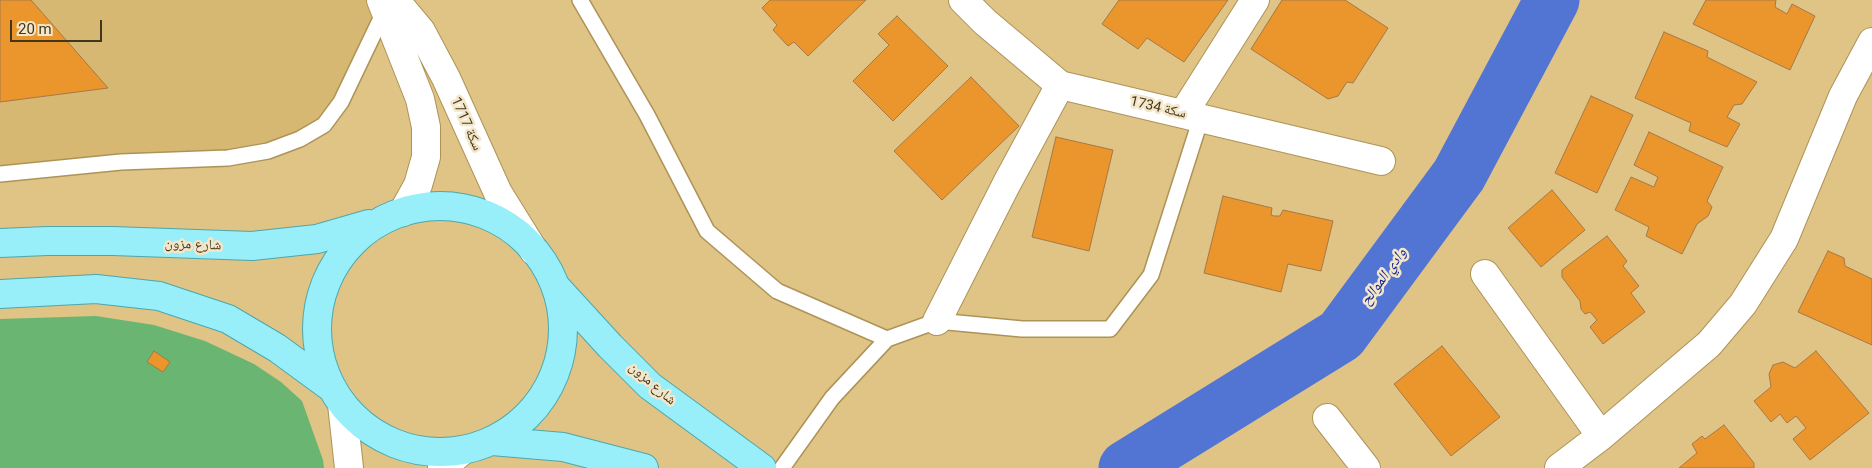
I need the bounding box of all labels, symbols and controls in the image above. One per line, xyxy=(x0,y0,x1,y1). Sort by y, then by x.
scale bar xyxy=(12,10,105,42)
text: 20 m xyxy=(18,20,52,38)
street label: سكة 1734 xyxy=(1128,93,1188,123)
street label: سكة 1717 xyxy=(447,95,485,153)
street label: شارع مزون xyxy=(164,236,222,254)
water label: وادي الموالح xyxy=(1357,245,1411,309)
street label: شارع مزون xyxy=(625,359,679,409)

